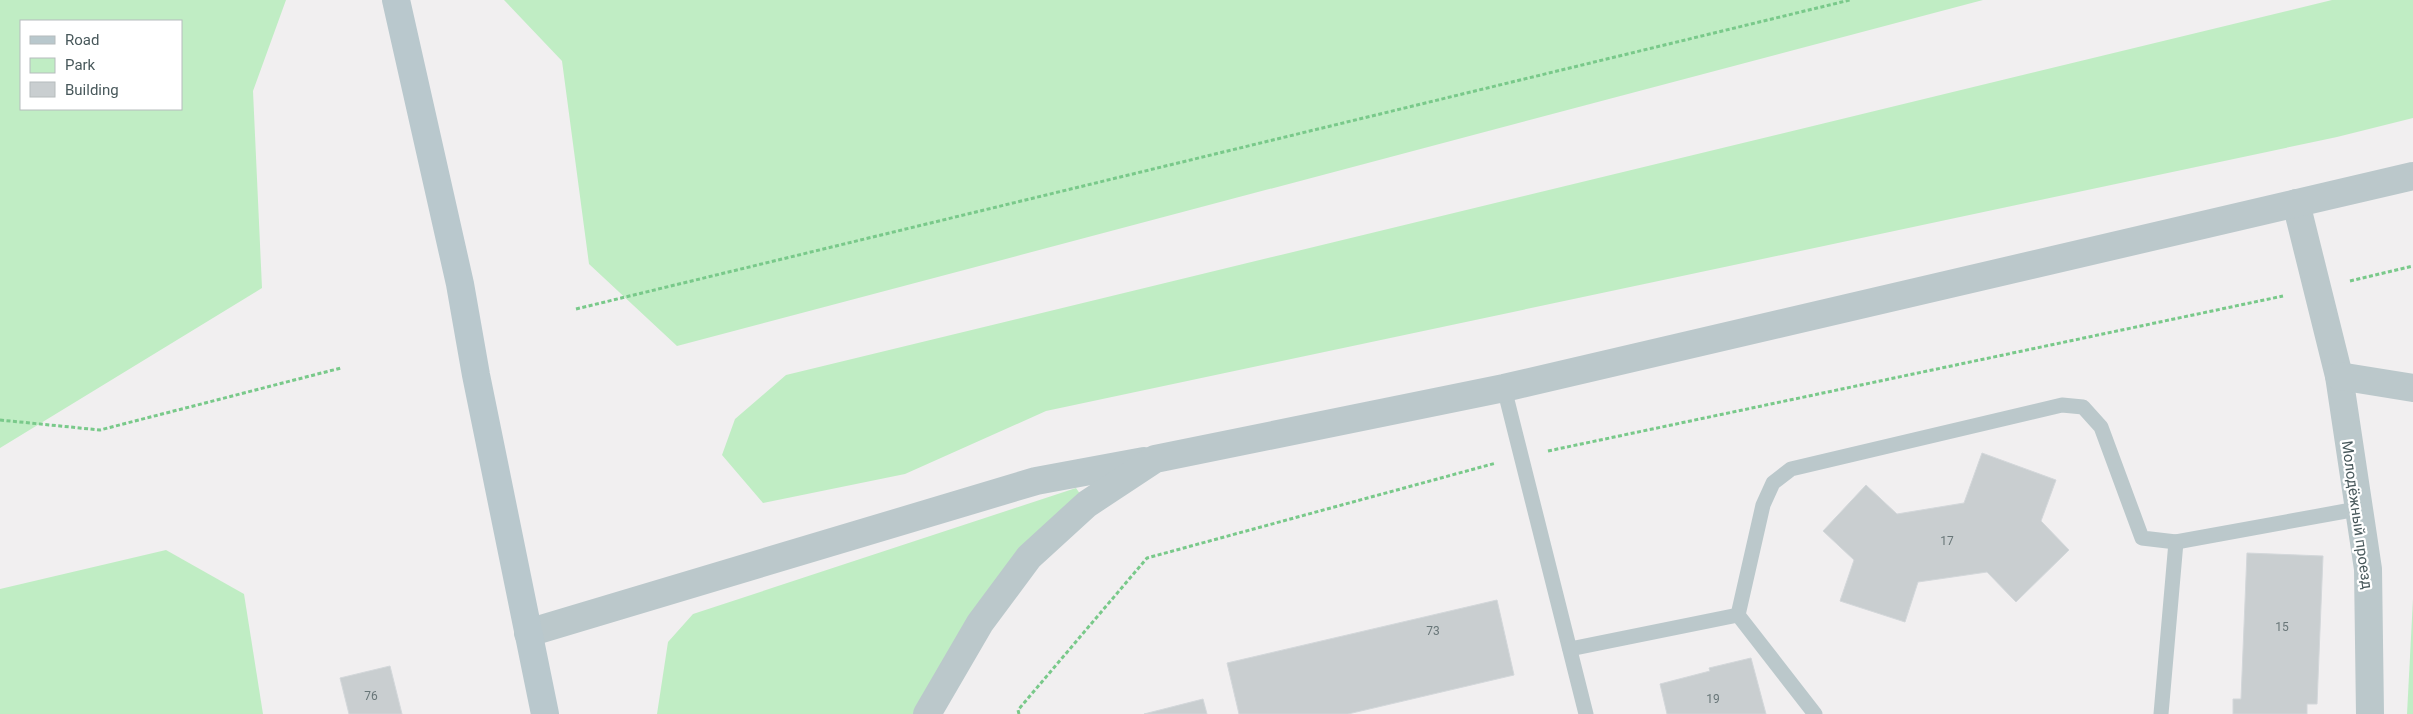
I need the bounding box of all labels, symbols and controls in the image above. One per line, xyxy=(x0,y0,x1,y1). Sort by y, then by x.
legend xyxy=(20,20,182,110)
text: Road xyxy=(65,31,99,49)
text: Park xyxy=(65,56,96,74)
text: Building xyxy=(65,81,119,99)
street label: Молодёжный проезд xyxy=(2338,440,2376,590)
house number: 17 xyxy=(1940,534,1954,548)
house number: 15 xyxy=(2275,620,2289,634)
house number: 73 xyxy=(1426,624,1440,638)
house number: 76 xyxy=(364,689,378,703)
house number: 19 xyxy=(1706,692,1720,706)

